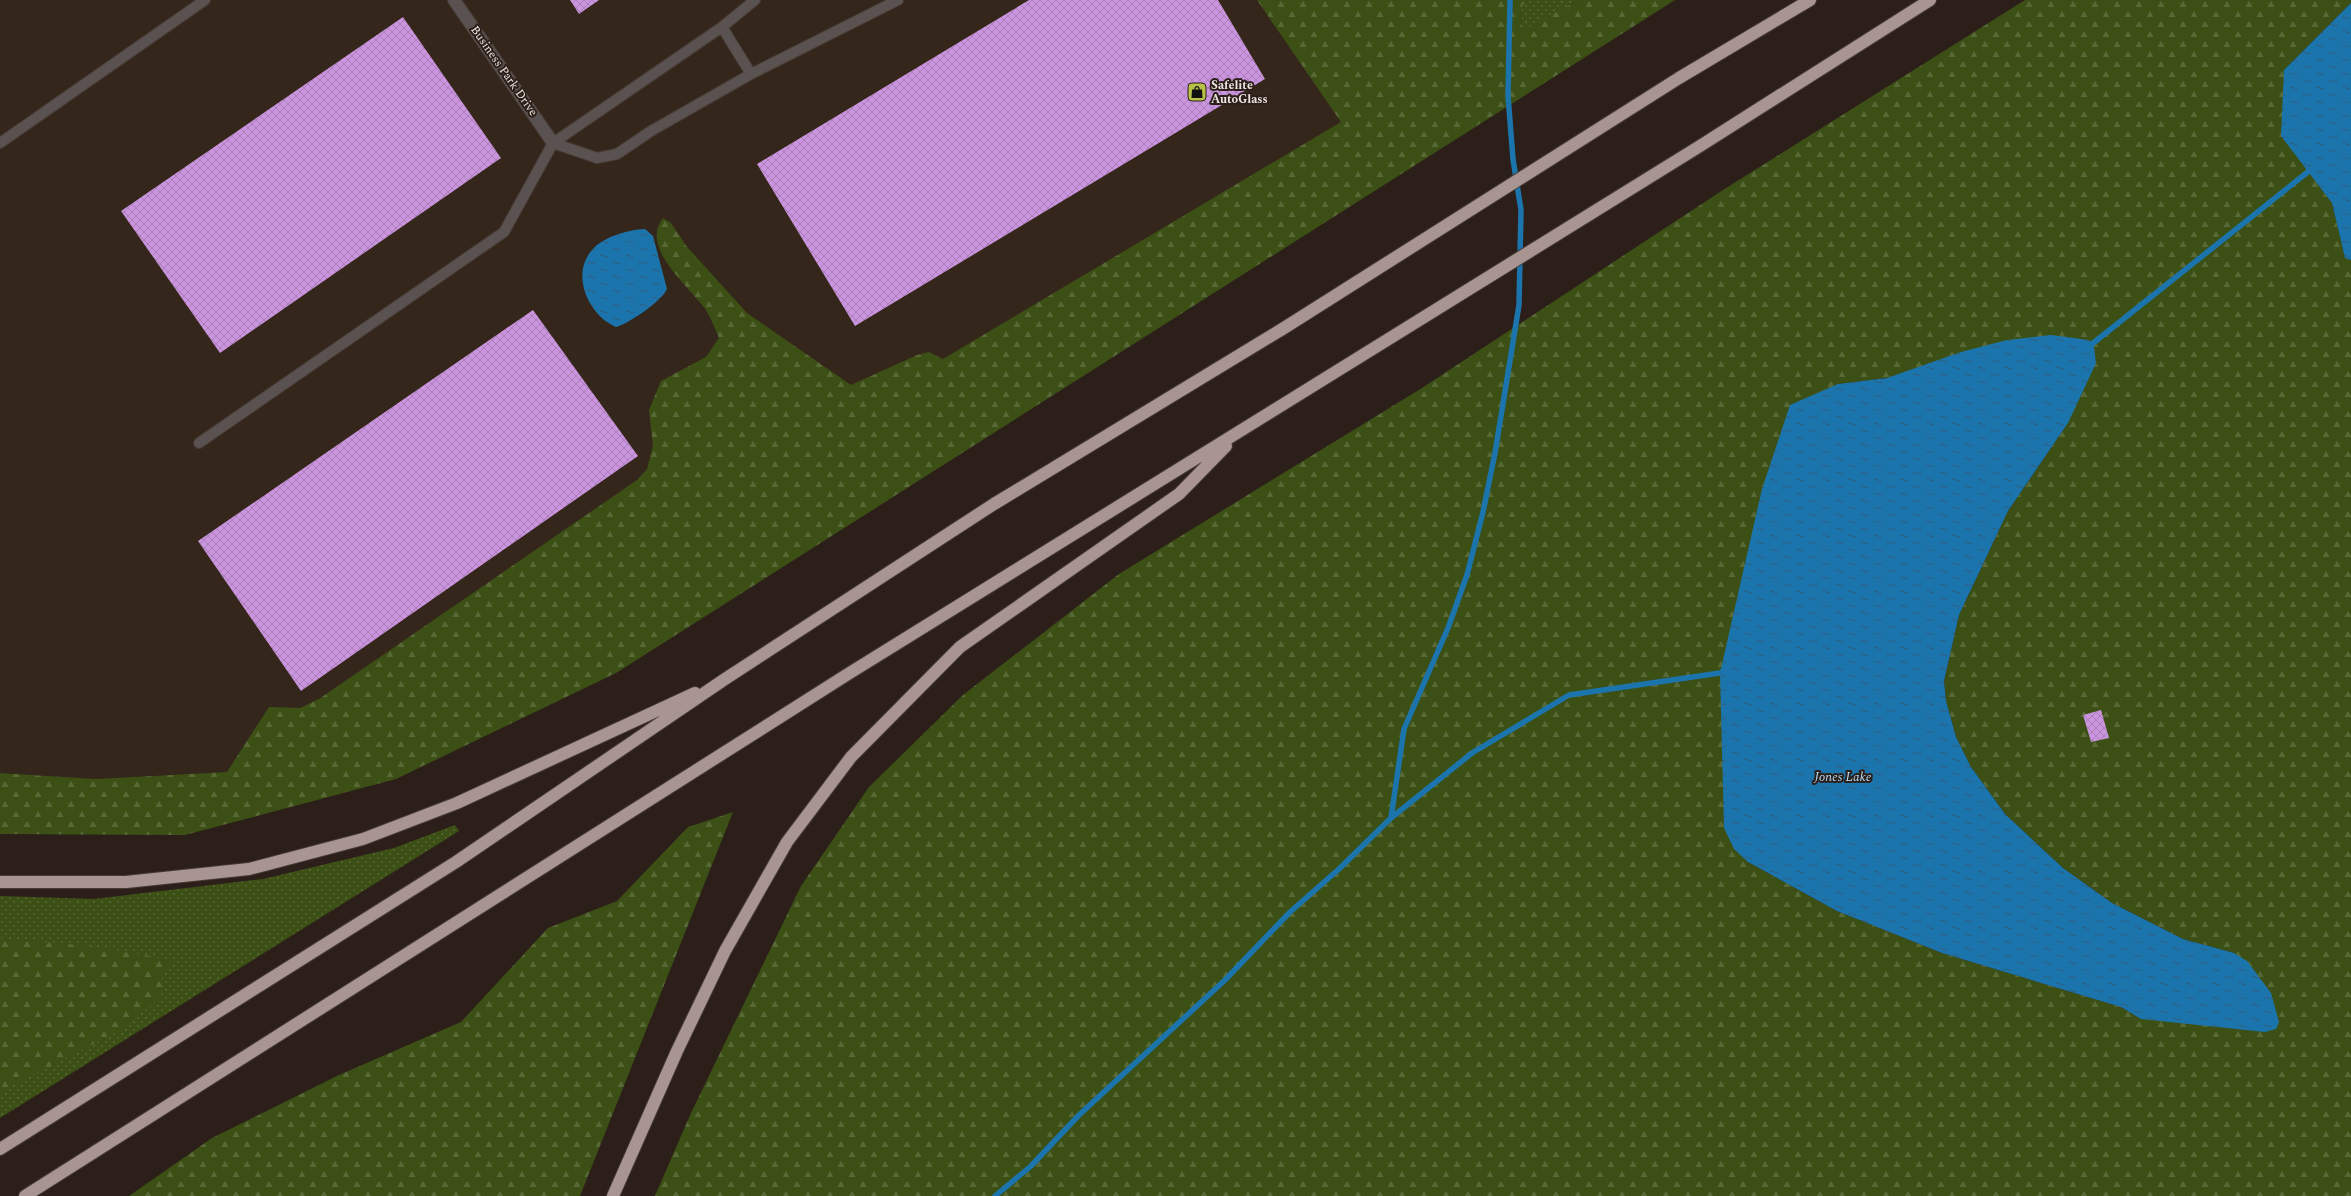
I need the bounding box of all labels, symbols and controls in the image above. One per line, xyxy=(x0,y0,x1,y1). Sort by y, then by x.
street label: Business Park Drive xyxy=(466,22,543,120)
place label: Safelite AutoGlass xyxy=(1211,76,1268,109)
shop icon: Safelite AutoGlass xyxy=(1186,81,1208,103)
water label: Jones Lake xyxy=(1814,767,1872,787)

